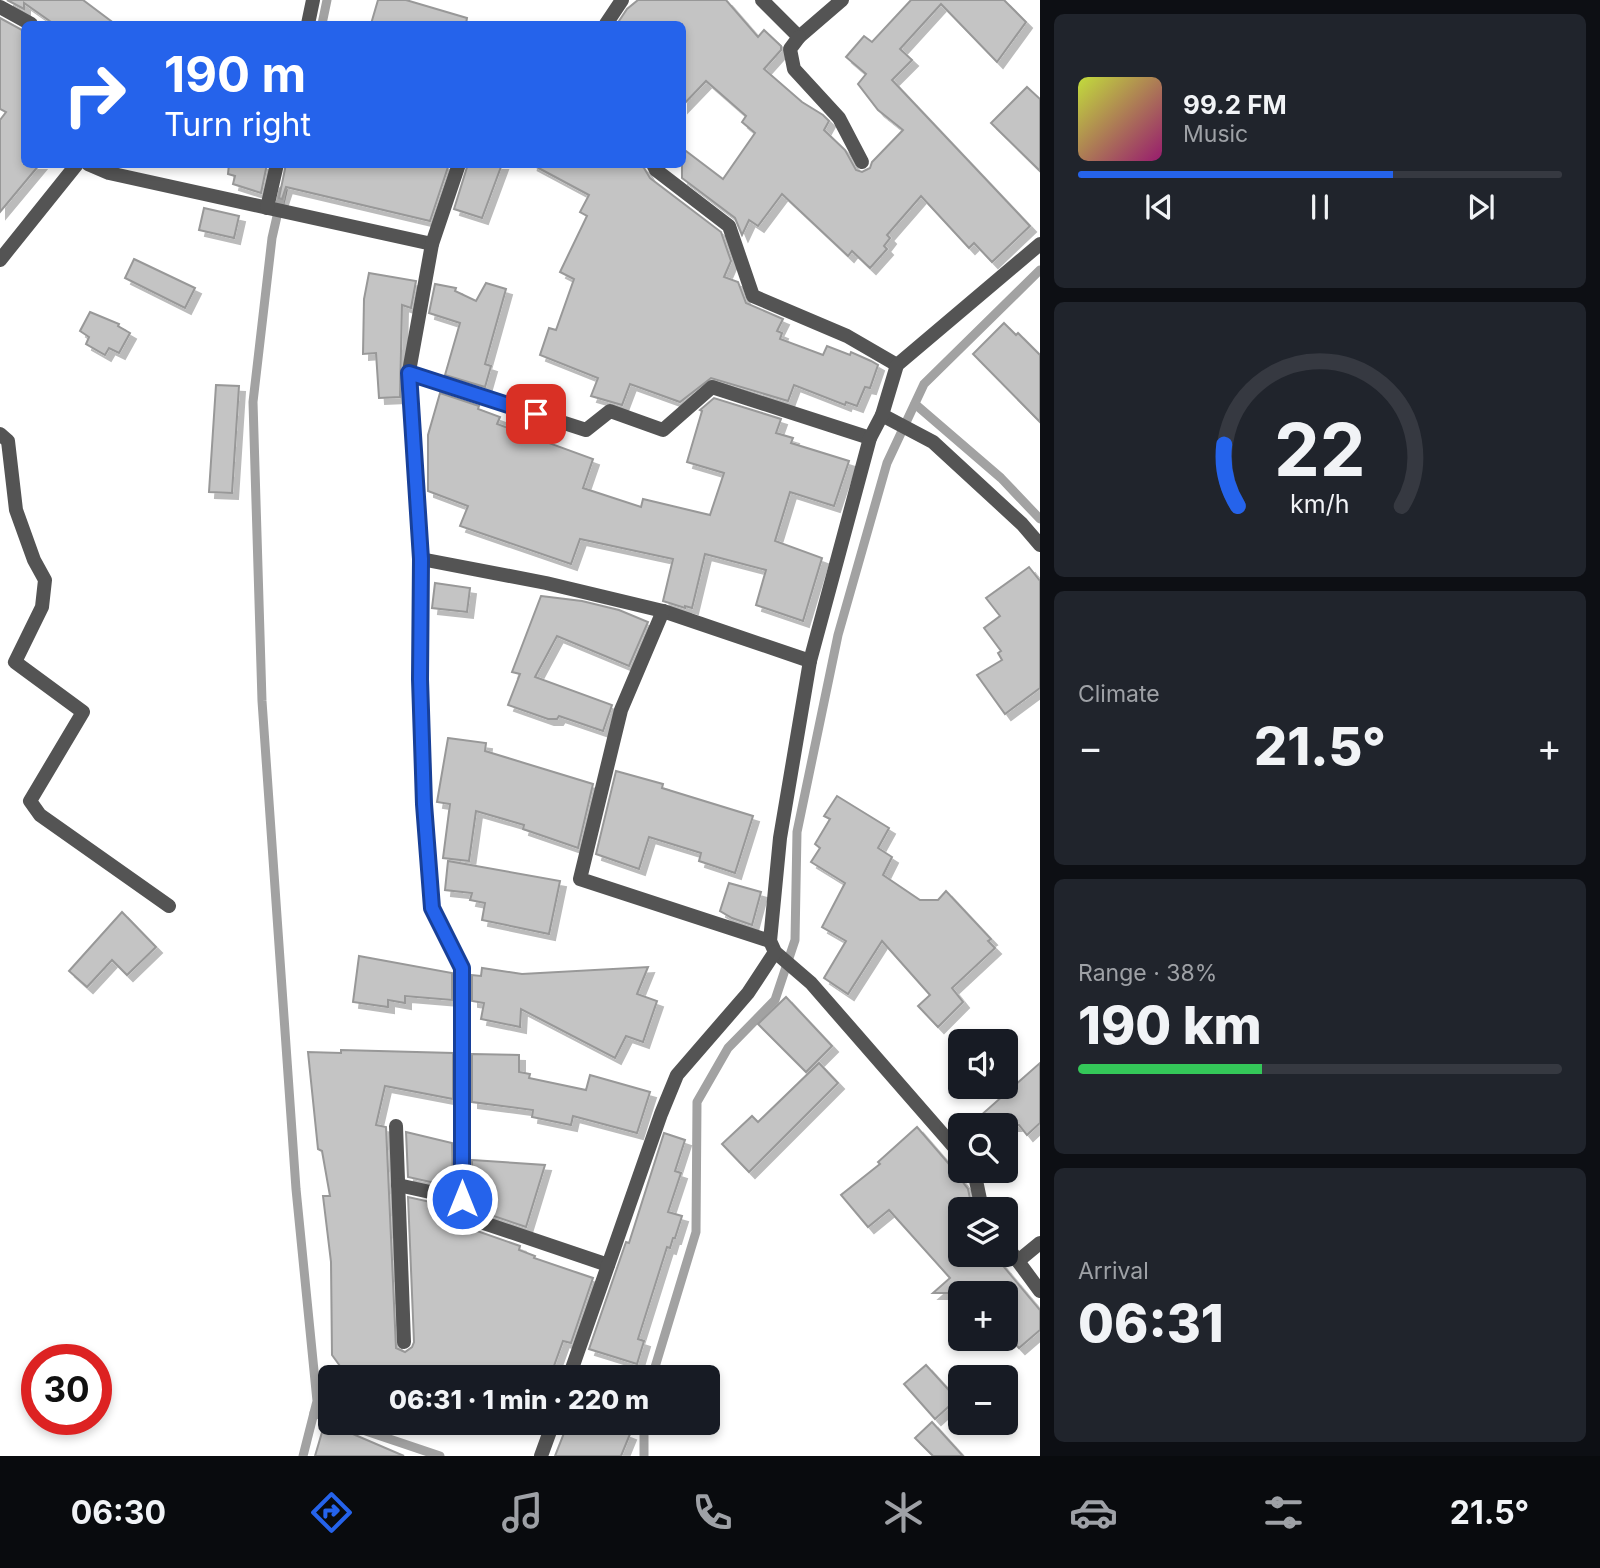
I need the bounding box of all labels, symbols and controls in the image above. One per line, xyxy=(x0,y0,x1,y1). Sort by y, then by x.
text: 190 m xyxy=(164,45,306,104)
icon: right xyxy=(49,49,140,140)
text: 99.2 FM xyxy=(1183,89,1287,120)
text: Turn right xyxy=(164,105,311,144)
text: Music xyxy=(1183,120,1248,148)
icon: previous xyxy=(1140,188,1178,226)
icon: pause xyxy=(1301,188,1339,226)
icon: next xyxy=(1462,188,1500,226)
pin xyxy=(506,384,566,444)
icon: arrive xyxy=(517,395,555,433)
text: 22 xyxy=(1274,405,1366,494)
text: km/h xyxy=(1290,488,1350,518)
text: Climate xyxy=(1078,680,1160,708)
text: 21.5° xyxy=(1254,715,1386,778)
text: − xyxy=(1078,724,1103,770)
text: + xyxy=(1537,724,1562,770)
text: Range · 38% xyxy=(1078,959,1217,987)
text: 190 km xyxy=(1078,994,1262,1057)
map controls xyxy=(948,1029,1018,1435)
button: sound xyxy=(948,1029,1018,1099)
button: search xyxy=(948,1113,1018,1183)
position arrow xyxy=(425,1162,499,1236)
button: layers xyxy=(948,1197,1018,1267)
text: Arrival xyxy=(1078,1257,1149,1285)
button: + xyxy=(948,1281,1018,1351)
text: 06:31 xyxy=(1078,1292,1224,1355)
speed limit sign: 30 xyxy=(21,1344,112,1435)
button: − xyxy=(948,1365,1018,1435)
text: 06:31 · 1 min · 220 m xyxy=(389,1384,649,1415)
icon: directions xyxy=(307,1488,356,1537)
icon: music xyxy=(498,1488,547,1537)
icon: phone xyxy=(688,1488,737,1537)
icon: climate xyxy=(879,1488,928,1537)
icon: car xyxy=(1069,1488,1118,1537)
icon: filters xyxy=(1259,1488,1308,1537)
text: 06:30 xyxy=(71,1493,166,1532)
text: 21.5° xyxy=(1450,1493,1529,1532)

